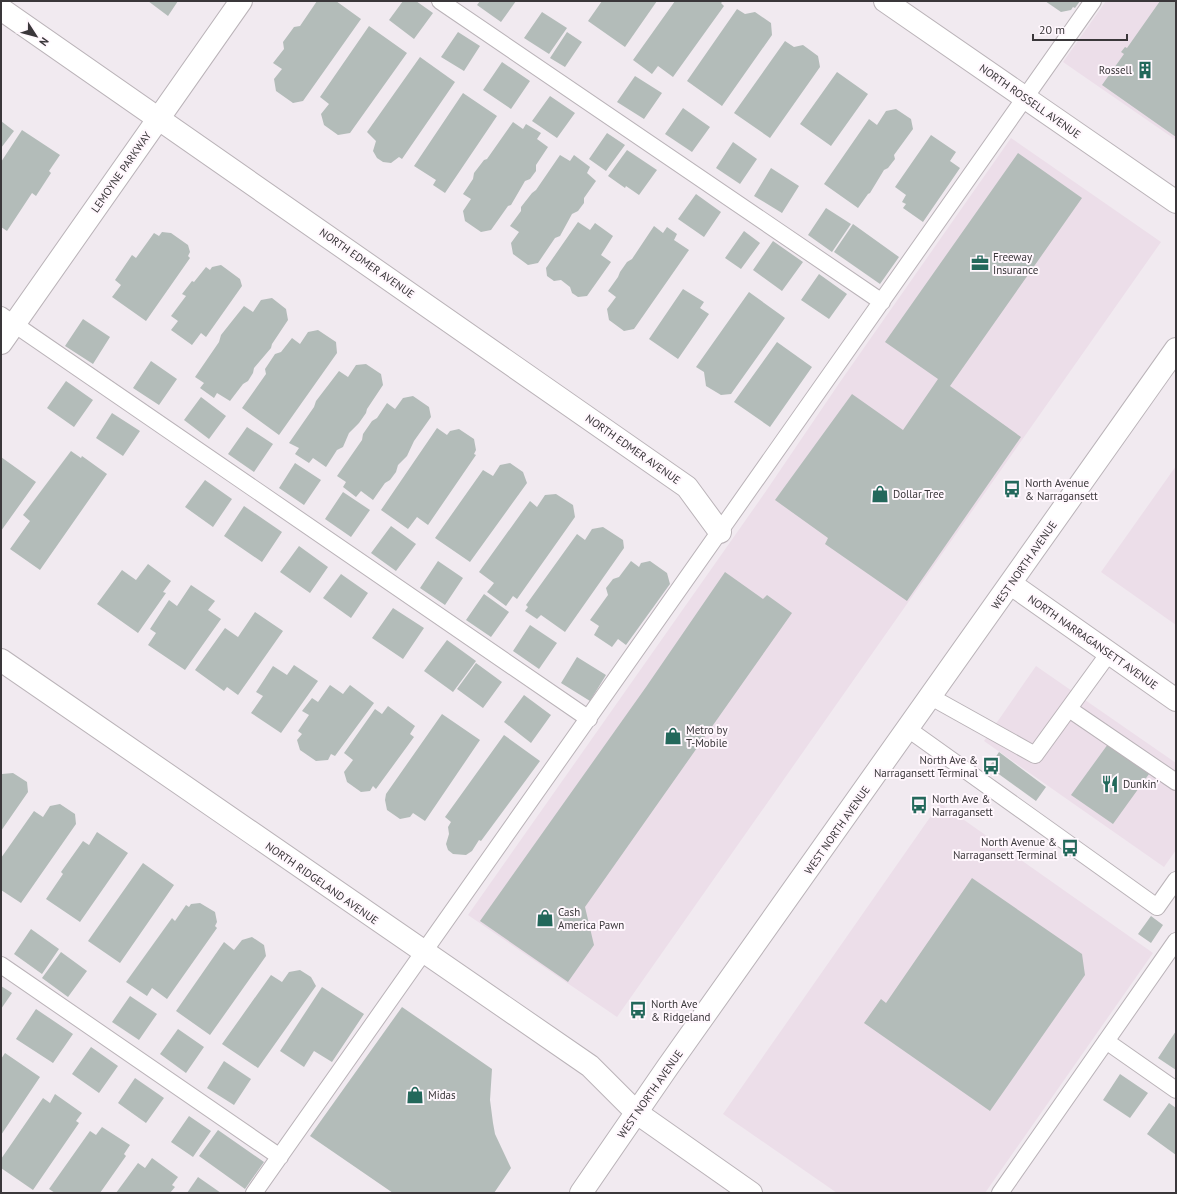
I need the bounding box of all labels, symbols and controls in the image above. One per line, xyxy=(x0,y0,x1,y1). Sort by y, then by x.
north arrow xyxy=(16,16,56,56)
scale bar xyxy=(1033,16,1127,42)
text: 20 m xyxy=(1039,22,1065,37)
text: N xyxy=(36,35,52,49)
building icon: Rossell xyxy=(1135,60,1155,80)
street label: NORTH ROSSELL AVENUE xyxy=(977,61,1083,141)
place label: Rossell xyxy=(1099,63,1133,77)
street label: LEMOYNE PARKWAY xyxy=(88,128,155,215)
street label: NORTH EDMER AVENUE xyxy=(317,225,417,301)
place label: Freeway Insurance xyxy=(993,250,1039,277)
office icon: Freeway Insurance xyxy=(970,253,990,273)
street label: NORTH EDMER AVENUE xyxy=(583,411,683,487)
place label: North Avenue & Narragansett xyxy=(1025,476,1098,503)
bus stop icon: North Avenue & Narragansett xyxy=(1002,479,1022,499)
shop icon: Dollar Tree xyxy=(870,484,890,504)
place label: Dollar Tree xyxy=(893,487,944,501)
street label: WEST NORTH AVENUE xyxy=(988,518,1060,612)
street label: NORTH NARRAGANSETT AVENUE xyxy=(1025,592,1161,692)
place label: Metro by T-Mobile xyxy=(686,723,728,750)
shop icon: Metro by T-Mobile xyxy=(663,726,683,746)
place label: North Ave & Narragansett Terminal xyxy=(874,753,979,780)
bus stop icon: North Ave & Narragansett Terminal xyxy=(981,756,1001,776)
restaurant icon: Dunkin' xyxy=(1100,774,1120,794)
place label: Dunkin' xyxy=(1123,777,1159,791)
street label: WEST NORTH AVENUE xyxy=(801,783,873,877)
place label: North Ave & Narragansett xyxy=(932,792,993,819)
bus stop icon: North Ave & Narragansett xyxy=(909,795,929,815)
place label: North Avenue & Narragansett Terminal xyxy=(953,835,1058,862)
bus stop icon: North Avenue & Narragansett Terminal xyxy=(1060,838,1080,858)
street label: NORTH RIDGELAND AVENUE xyxy=(263,839,381,927)
place label: Cash America Pawn xyxy=(558,905,624,932)
shop icon: Cash America Pawn xyxy=(535,908,555,928)
place label: North Ave & Ridgeland xyxy=(651,997,710,1024)
bus stop icon: North Ave & Ridgeland xyxy=(628,1000,648,1020)
street label: WEST NORTH AVENUE xyxy=(614,1047,686,1141)
shop icon: Midas xyxy=(405,1085,425,1105)
place label: Midas xyxy=(428,1088,456,1102)

